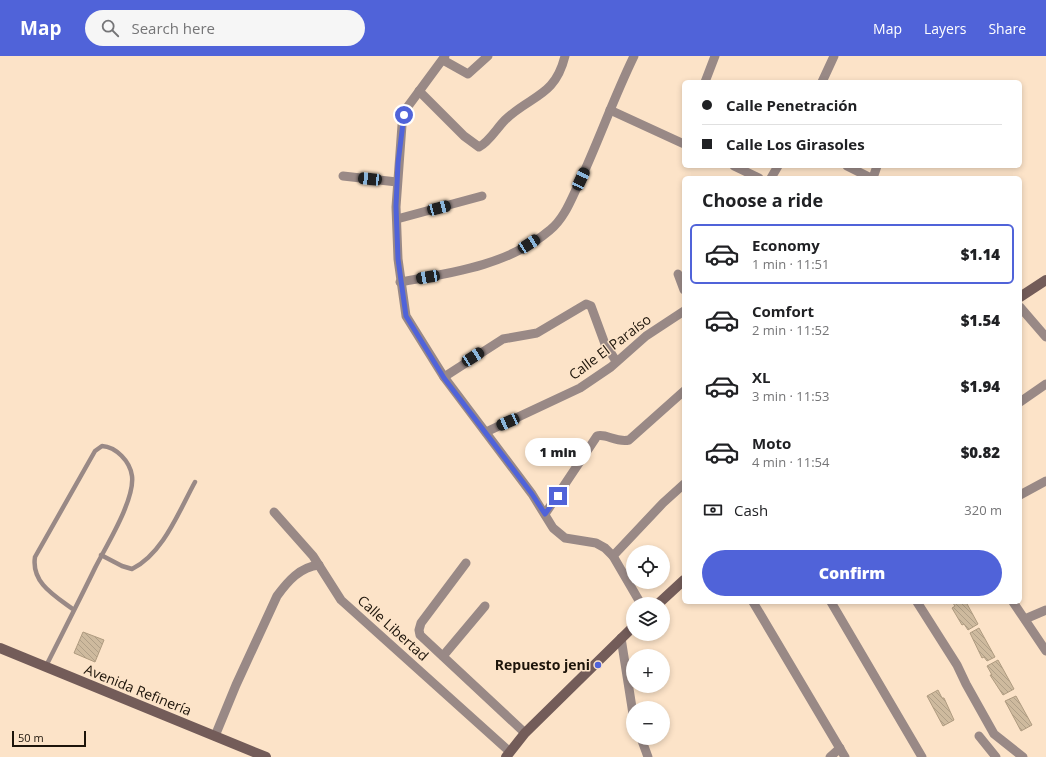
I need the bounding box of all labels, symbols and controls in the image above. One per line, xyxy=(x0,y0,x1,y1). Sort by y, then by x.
search box xyxy=(85,10,365,46)
text: Map xyxy=(20,15,61,41)
icon: search xyxy=(99,17,121,39)
text: Search here xyxy=(131,18,215,38)
text: Map xyxy=(873,19,902,38)
text: Layers xyxy=(924,19,966,38)
text: Share xyxy=(988,19,1026,38)
text: Calle Penetración xyxy=(726,95,857,115)
route start xyxy=(395,106,413,124)
text: Calle Los Girasoles xyxy=(726,134,865,154)
car xyxy=(570,166,592,192)
car xyxy=(357,172,383,186)
text: Choose a ride xyxy=(702,188,823,212)
car xyxy=(426,199,452,217)
car xyxy=(516,232,542,256)
text: Economy xyxy=(752,235,820,255)
icon: car xyxy=(704,236,740,272)
text: $1.14 xyxy=(961,244,1000,264)
text: 1 min · 11:51 xyxy=(752,255,829,273)
car xyxy=(415,269,441,285)
text: Comfort xyxy=(752,301,814,321)
icon: car xyxy=(704,302,740,338)
street label: Calle El Paraíso xyxy=(565,309,655,384)
text: $1.54 xyxy=(961,310,1000,330)
text: 2 min · 11:52 xyxy=(752,321,829,339)
car xyxy=(460,345,486,369)
text: XL xyxy=(752,367,770,387)
icon: car xyxy=(704,368,740,404)
text: $1.94 xyxy=(961,376,1000,396)
text: 3 min · 11:53 xyxy=(752,387,829,405)
car xyxy=(495,412,521,432)
text: Moto xyxy=(752,433,791,453)
icon: car xyxy=(704,434,740,470)
callout: 1 min xyxy=(525,438,591,466)
text: $0.82 xyxy=(961,442,1000,462)
text: 1 min xyxy=(540,443,576,461)
text: 4 min · 11:54 xyxy=(752,453,829,471)
route end xyxy=(549,487,567,505)
icon: cash xyxy=(702,499,724,521)
text: Cash xyxy=(734,500,768,520)
text: 320 m xyxy=(964,501,1002,519)
map controls xyxy=(626,545,670,745)
button: locate xyxy=(626,545,670,589)
button: Confirm xyxy=(702,550,1002,596)
street label: Calle Libertad xyxy=(354,591,433,665)
button: layers xyxy=(626,597,670,641)
button: + xyxy=(626,649,670,693)
place label: Repuesto jeni xyxy=(495,655,590,674)
street label: Avenida Refinería xyxy=(82,659,195,720)
marker: Repuesto jeni xyxy=(593,660,603,670)
button: − xyxy=(626,701,670,745)
scale bar xyxy=(12,729,86,748)
text: 50 m xyxy=(18,730,44,745)

